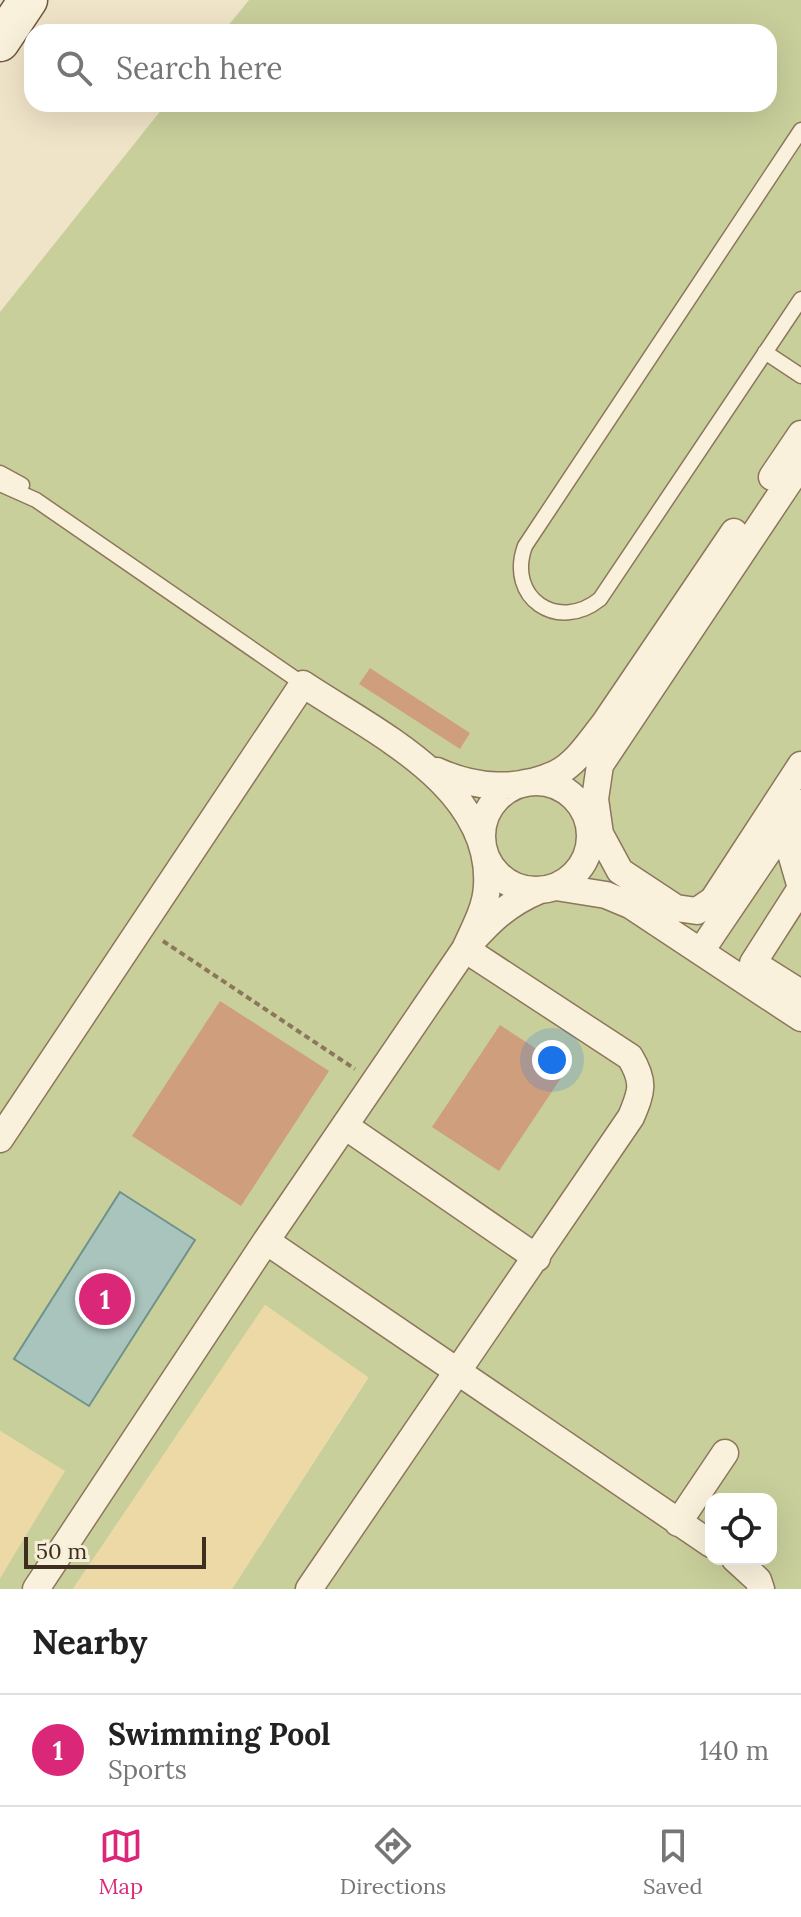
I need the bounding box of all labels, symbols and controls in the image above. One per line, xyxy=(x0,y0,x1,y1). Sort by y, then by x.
search box xyxy=(24,24,777,112)
icon: search xyxy=(52,46,96,90)
text: Search here xyxy=(116,49,283,87)
your location xyxy=(532,1040,572,1080)
pin: 1 xyxy=(79,1269,131,1329)
map controls xyxy=(705,1493,777,1565)
button: locate xyxy=(705,1493,777,1565)
scale bar xyxy=(24,1533,206,1569)
text: 50 m xyxy=(36,1537,87,1565)
text: Nearby xyxy=(32,1620,148,1663)
text: Swimming Pool xyxy=(108,1715,330,1753)
text: 1 xyxy=(53,1734,63,1767)
text: 140 m xyxy=(699,1734,769,1767)
text: Sports xyxy=(108,1753,187,1786)
tab: Map xyxy=(98,1824,143,1900)
tab: Directions xyxy=(340,1824,446,1900)
tab: Saved xyxy=(643,1824,703,1900)

